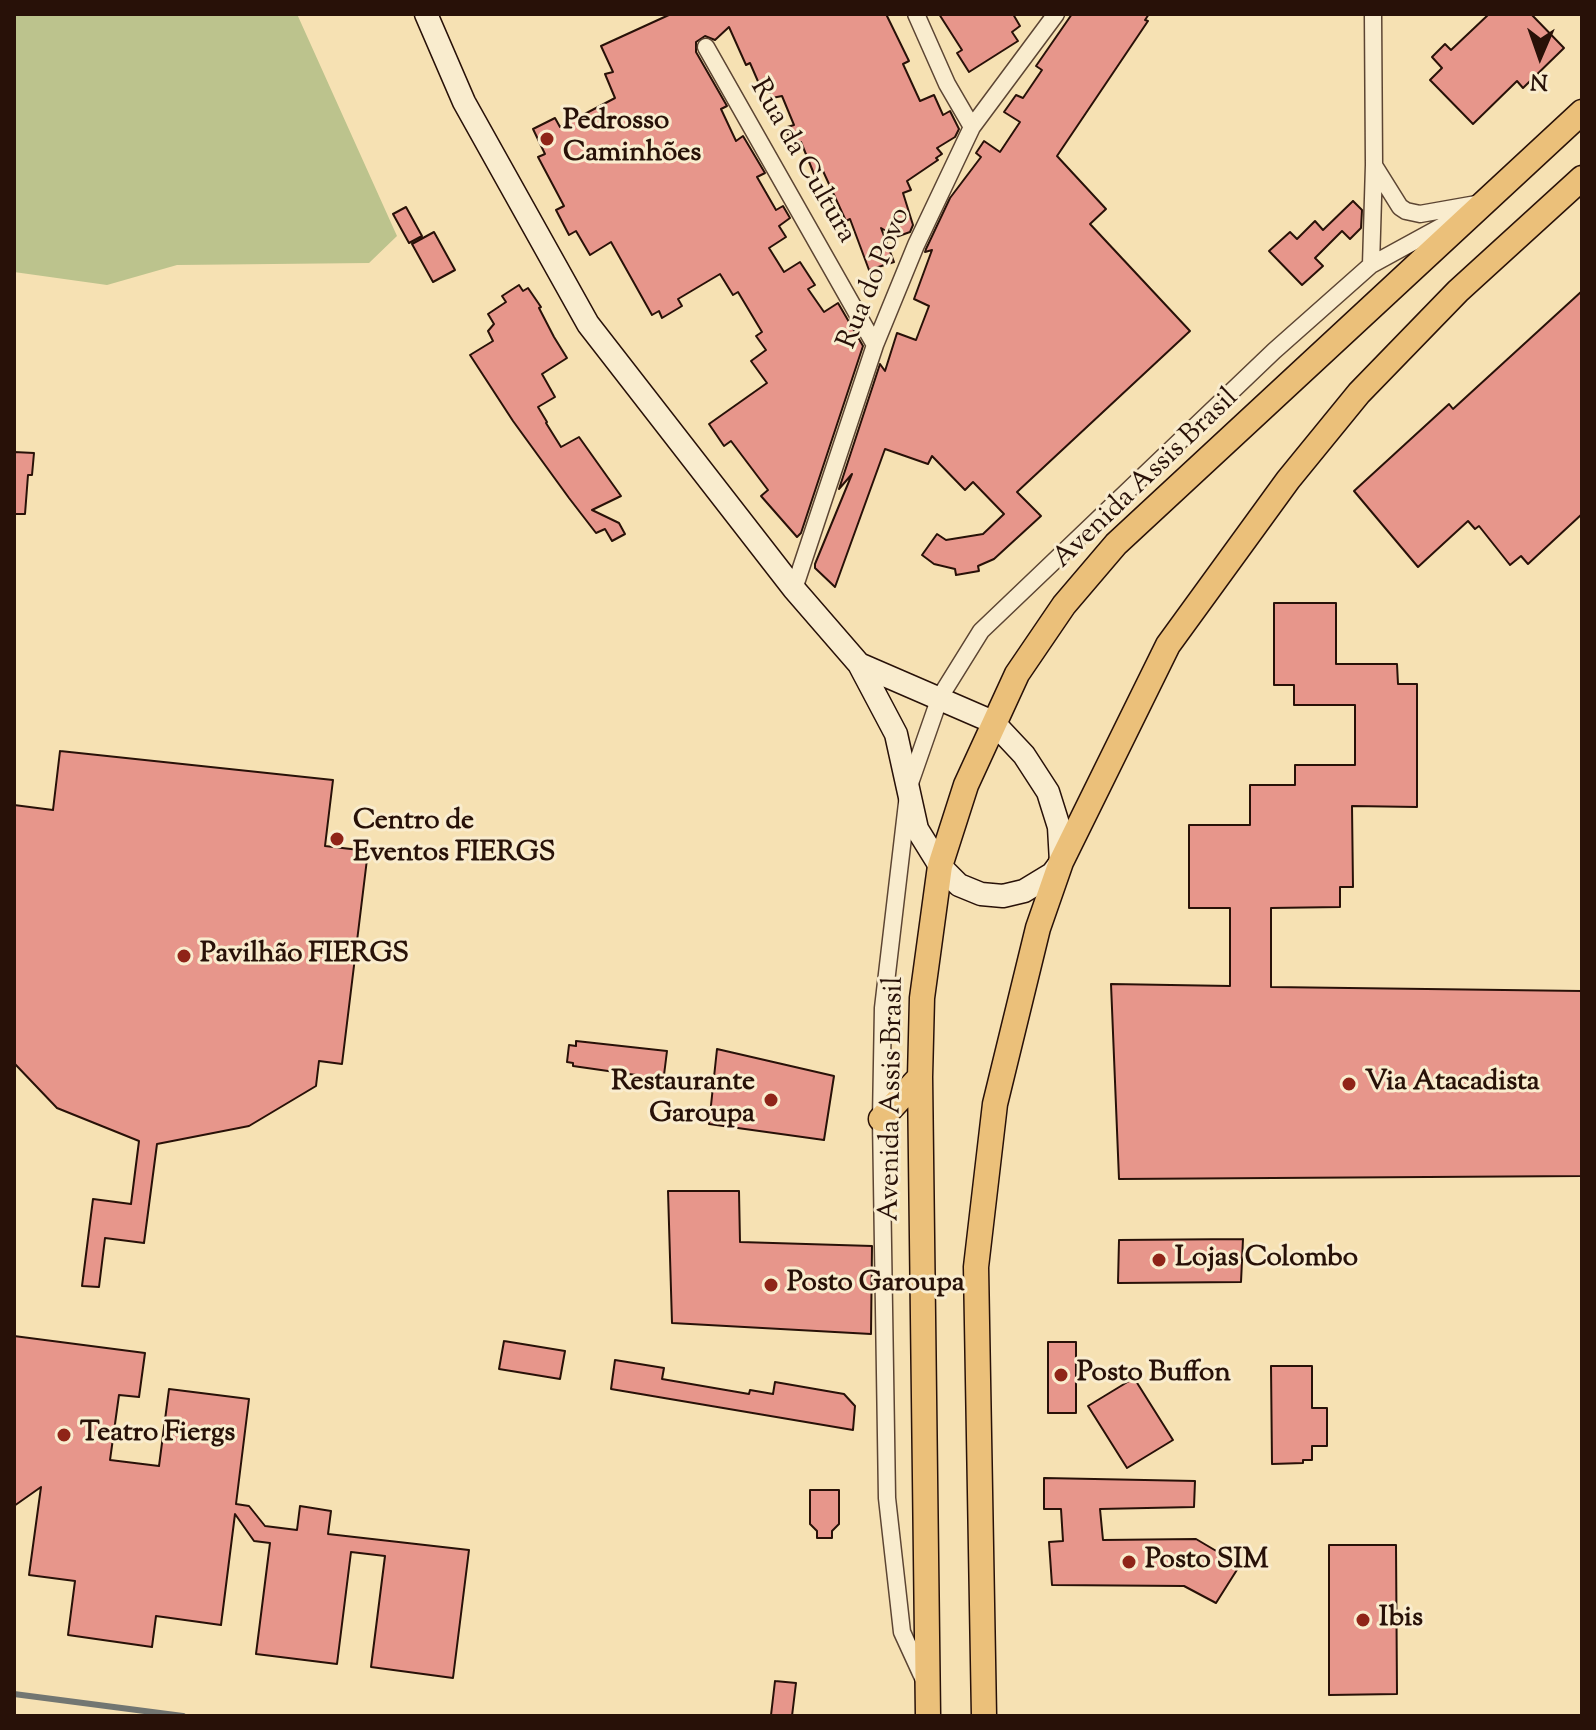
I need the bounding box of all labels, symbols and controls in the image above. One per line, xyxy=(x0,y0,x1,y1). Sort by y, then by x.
north arrow xyxy=(1500,16,1580,96)
text: N xyxy=(1530,64,1548,96)
street label: Rua da Cultura xyxy=(740,74,862,250)
place label: Pedrosso Caminhões xyxy=(563,106,701,172)
marker: Pedrosso Caminhões xyxy=(538,130,556,148)
street label: Rua do Povo xyxy=(832,203,920,355)
street label: Avenida Assis Brasil xyxy=(1047,383,1247,577)
place label: Centro de Eventos FIERGS xyxy=(353,806,555,872)
marker: Centro de Eventos FIERGS xyxy=(328,830,346,848)
place label: Pavilhão FIERGS xyxy=(200,939,409,973)
marker: Pavilhão FIERGS xyxy=(175,947,193,965)
street label: Avenida Assis Brasil xyxy=(875,976,913,1222)
place label: Restaurante Garoupa xyxy=(611,1067,755,1133)
place label: Via Atacadista xyxy=(1365,1067,1540,1101)
marker: Via Atacadista xyxy=(1340,1075,1358,1093)
marker: Restaurante Garoupa xyxy=(762,1091,780,1109)
place label: Lojas Colombo xyxy=(1175,1243,1358,1277)
marker: Lojas Colombo xyxy=(1150,1251,1168,1269)
place label: Posto Garoupa xyxy=(787,1268,965,1302)
marker: Posto Garoupa xyxy=(762,1276,780,1294)
place label: Posto Buffon xyxy=(1077,1358,1231,1392)
marker: Posto Buffon xyxy=(1052,1366,1070,1384)
place label: Teatro Fiergs xyxy=(80,1418,235,1452)
marker: Teatro Fiergs xyxy=(55,1426,73,1444)
place label: Posto SIM xyxy=(1145,1545,1268,1579)
marker: Posto SIM xyxy=(1120,1553,1138,1571)
place label: Ibis xyxy=(1379,1603,1423,1637)
marker: Ibis xyxy=(1354,1611,1372,1629)

